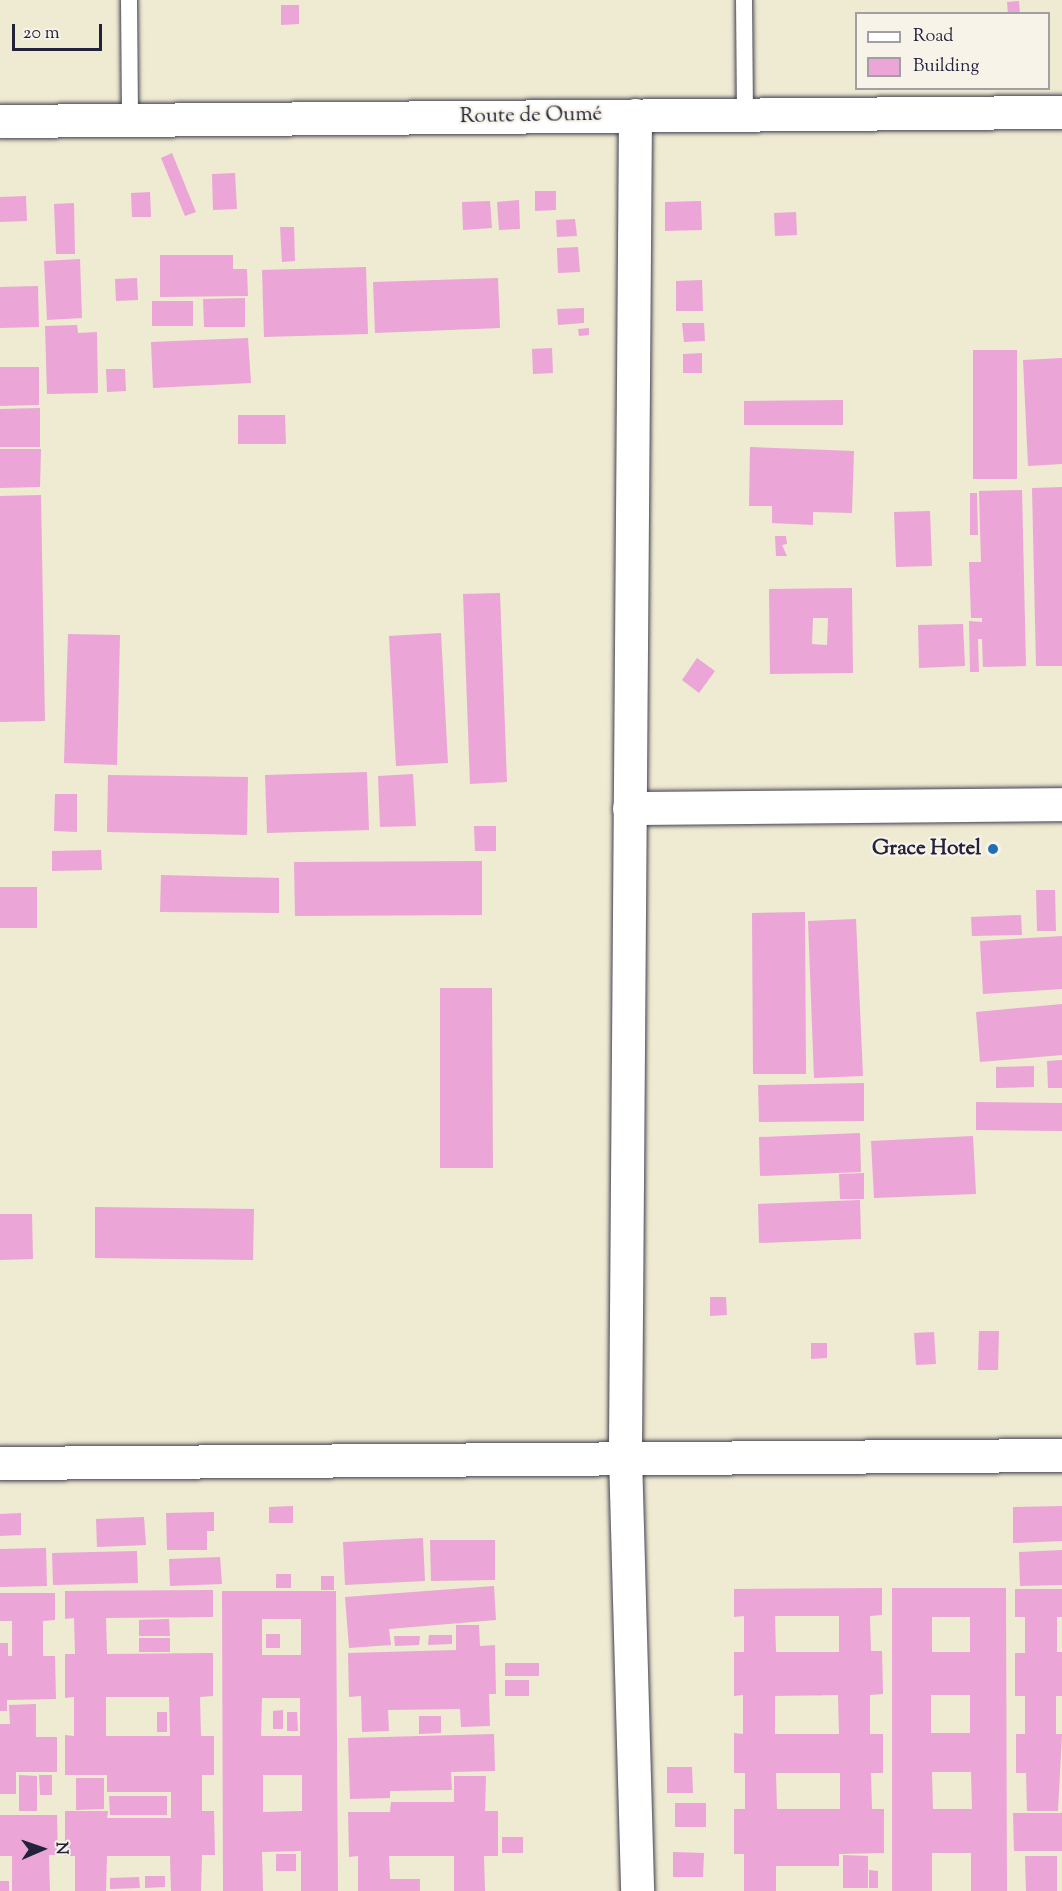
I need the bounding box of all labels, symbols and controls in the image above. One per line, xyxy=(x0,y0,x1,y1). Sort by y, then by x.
scale bar xyxy=(15,12,105,50)
legend xyxy=(855,12,1050,90)
text: 20 m xyxy=(23,21,60,47)
text: Road xyxy=(913,24,953,50)
text: Building xyxy=(913,54,979,80)
street label: Route de Oumé xyxy=(460,102,602,130)
place label: Grace Hotel xyxy=(872,836,981,862)
marker: Grace Hotel xyxy=(986,842,1000,856)
north arrow xyxy=(12,1819,72,1879)
text: N xyxy=(49,1842,72,1855)

